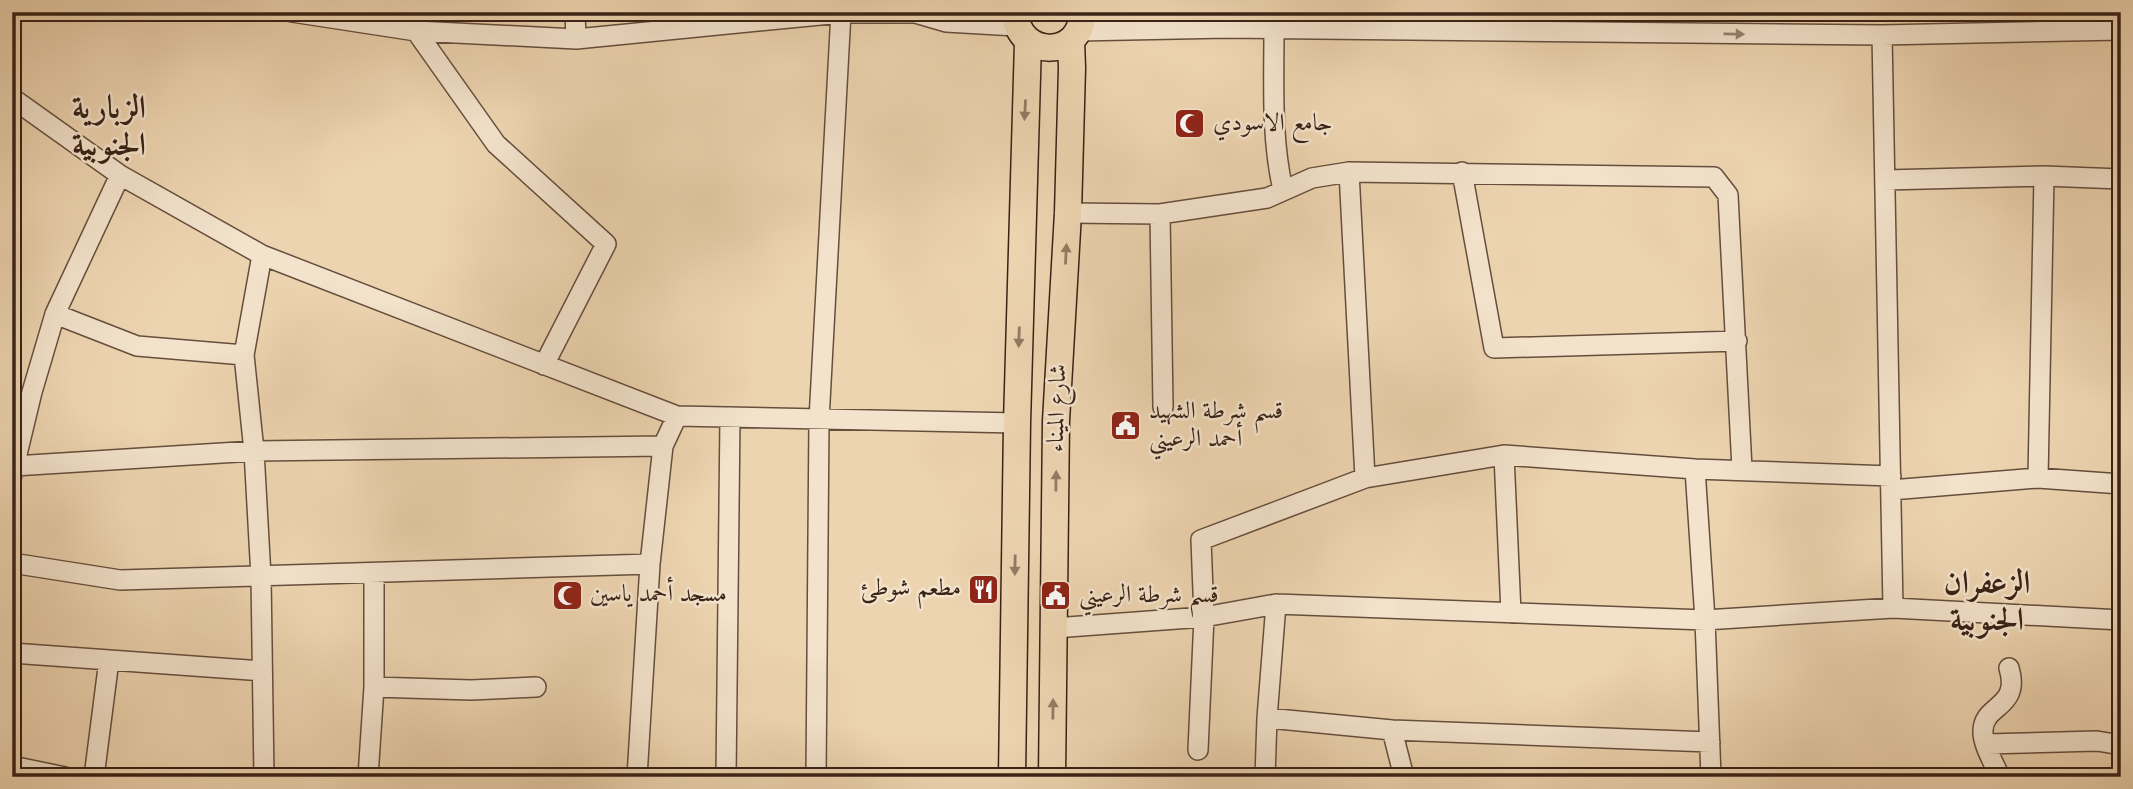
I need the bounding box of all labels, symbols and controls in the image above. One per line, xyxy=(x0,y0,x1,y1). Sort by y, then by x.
one-way arrow xyxy=(1724,28,1746,39)
district label: الزبارية الجنوبية xyxy=(72,93,146,164)
one-way arrow xyxy=(1020,99,1031,121)
mosque icon: جامع الاسودي xyxy=(1173,107,1207,141)
place label: جامع الاسودي xyxy=(1213,112,1333,144)
one-way arrow xyxy=(1061,243,1072,265)
one-way arrow xyxy=(1013,327,1025,349)
street label: شارع الميناء xyxy=(1044,363,1078,453)
place label: قسم شرطة الشهيد أحمد الرعيني xyxy=(1149,400,1283,460)
public building icon: قسم شرطة الشهيد أحمد الرعيني xyxy=(1109,409,1143,443)
one-way arrow xyxy=(1050,470,1062,492)
one-way arrow xyxy=(1009,554,1021,576)
district label: الزعفران الجنوبية xyxy=(1944,568,2030,639)
restaurant icon: مطعم شوطئ xyxy=(967,572,1001,606)
place label: مسجد أحمد ياسين xyxy=(590,576,727,608)
place label: مطعم شوطئ xyxy=(861,577,961,609)
mosque icon: مسجد أحمد ياسين xyxy=(550,578,584,612)
public building icon: قسم شرطة الرعيني xyxy=(1039,579,1073,613)
place label: قسم شرطة الرعيني xyxy=(1079,583,1219,618)
one-way arrow xyxy=(1047,697,1059,719)

